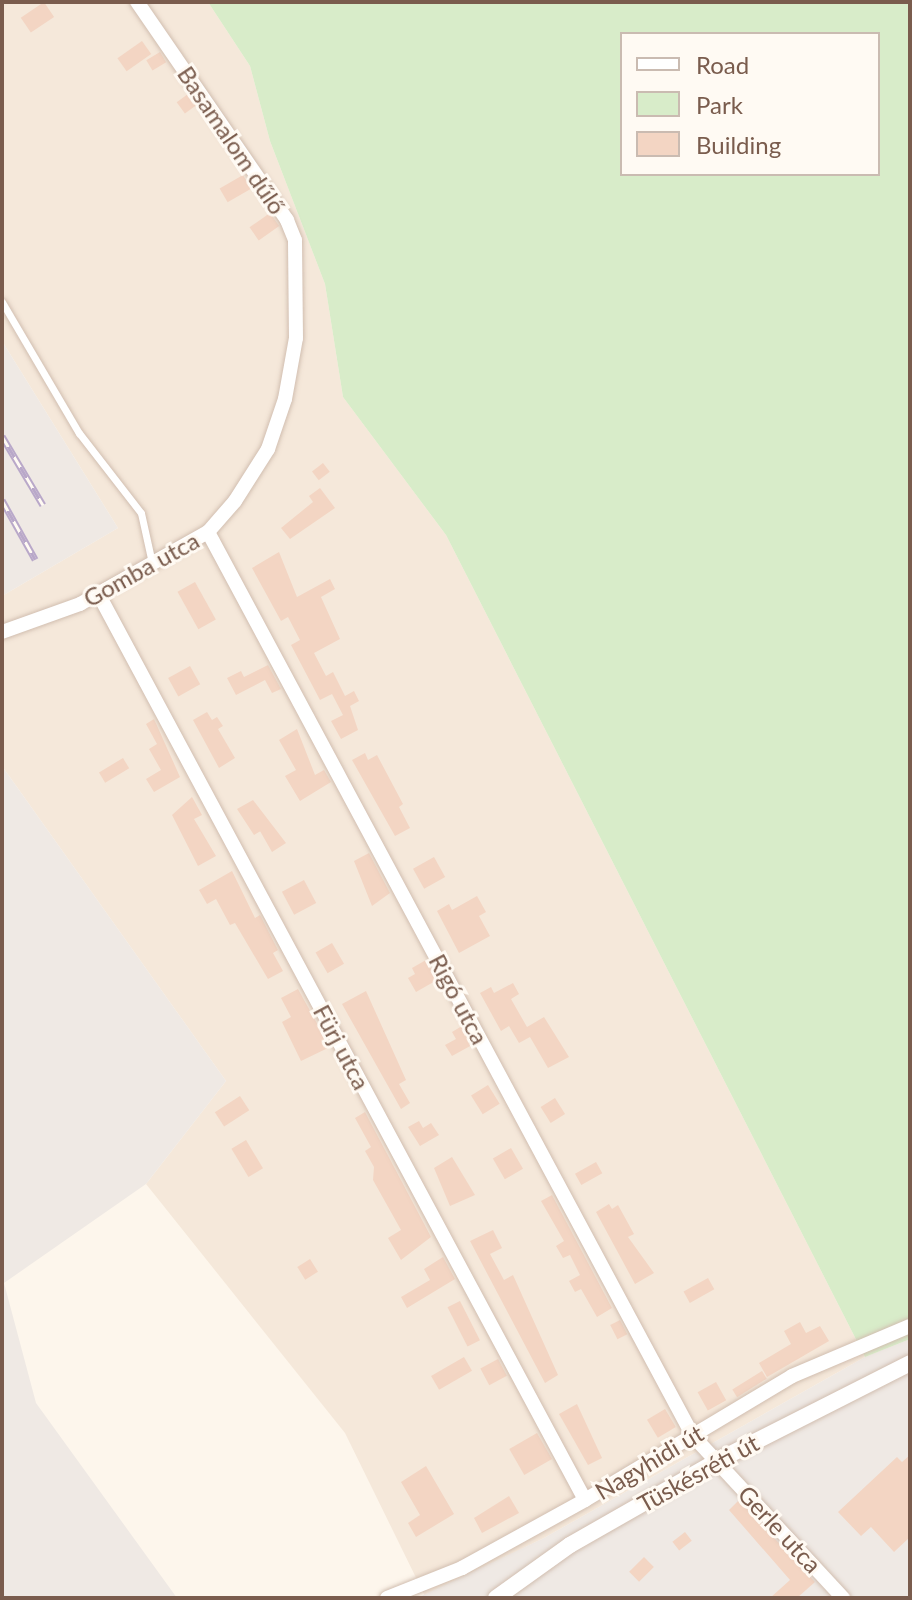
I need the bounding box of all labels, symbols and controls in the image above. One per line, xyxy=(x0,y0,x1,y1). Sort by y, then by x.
legend xyxy=(620,32,880,176)
text: Road xyxy=(696,50,749,79)
street label: Basamalom dűlő xyxy=(172,60,292,220)
text: Park xyxy=(696,90,743,119)
text: Building xyxy=(696,130,781,159)
street label: Gomba utca xyxy=(78,525,204,613)
street label: Rigó utca xyxy=(423,949,495,1049)
street label: Fürj utca xyxy=(308,1000,376,1094)
street label: Nagyhidi út xyxy=(590,1418,708,1506)
street label: Tüskésréti út xyxy=(633,1428,763,1518)
street label: Gerle utca xyxy=(732,1479,828,1579)

